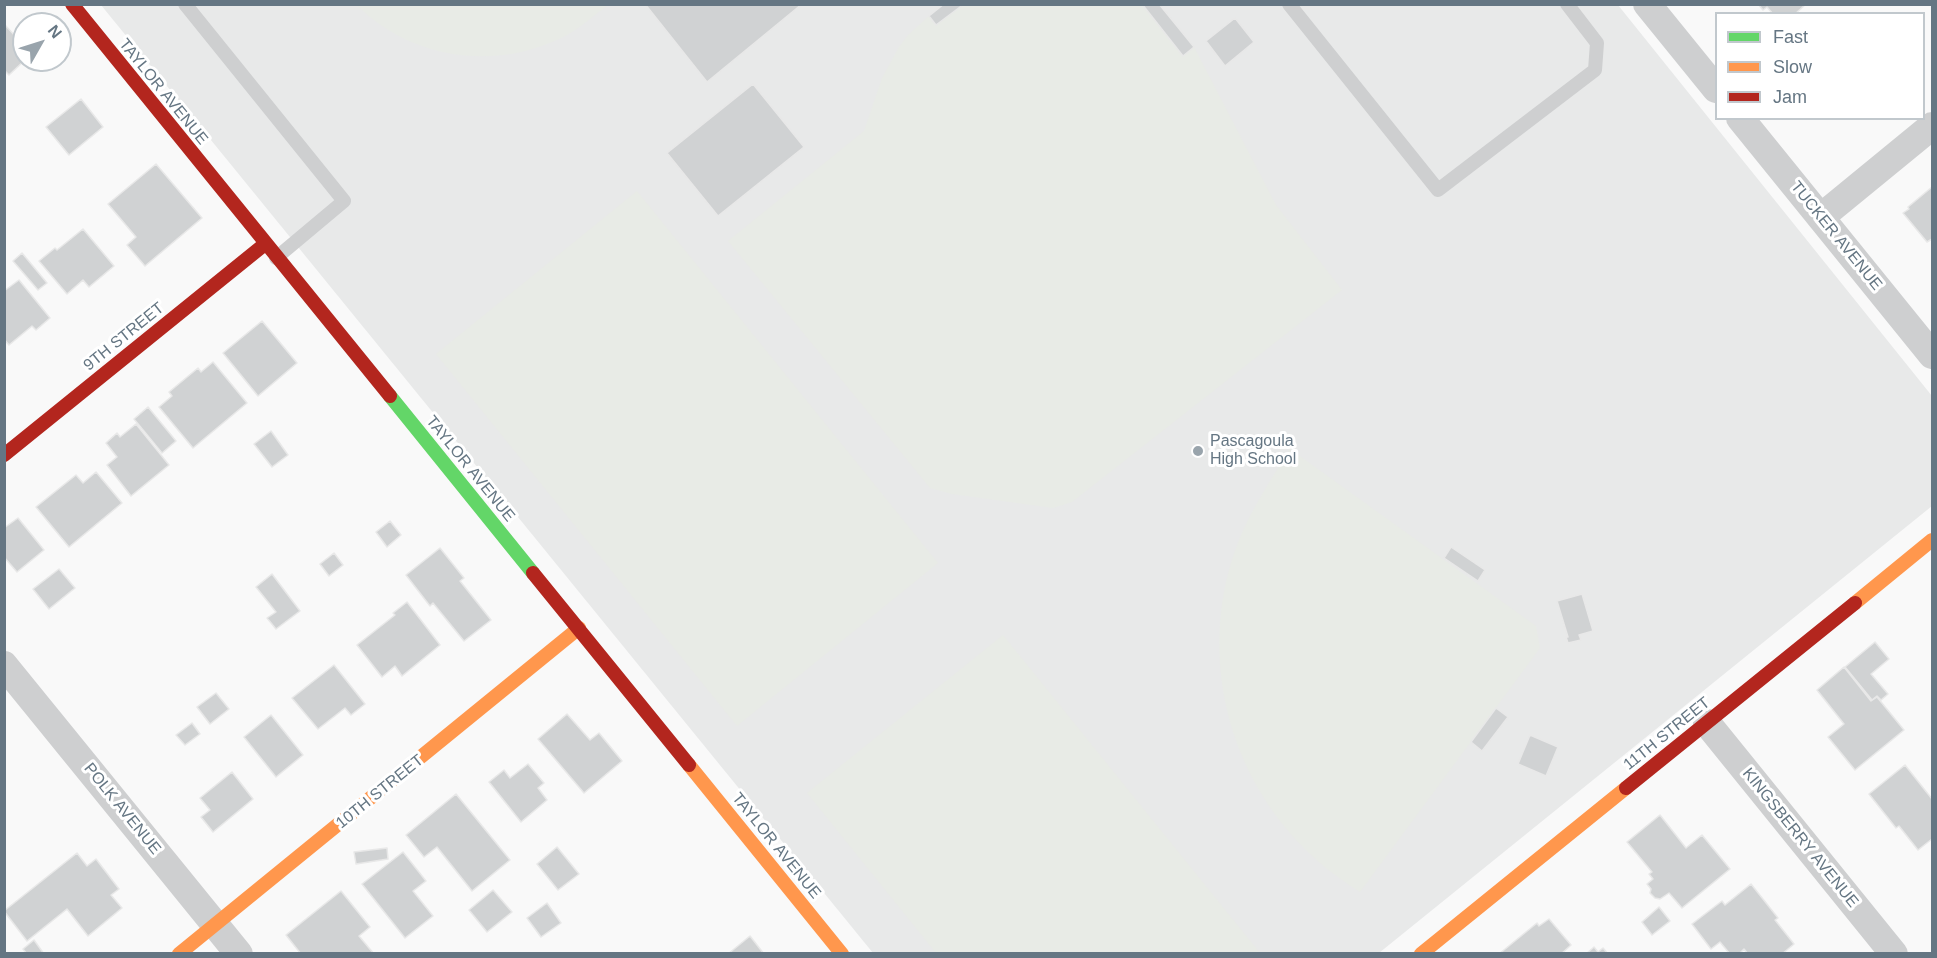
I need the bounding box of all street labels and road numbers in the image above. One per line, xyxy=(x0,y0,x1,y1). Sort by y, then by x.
street label: TAYLOR AVENUE xyxy=(114,35,212,149)
street label: TUCKER AVENUE xyxy=(1786,178,1886,294)
street label: 9TH STREET xyxy=(80,299,168,375)
street label: TAYLOR AVENUE xyxy=(421,412,519,526)
street label: 11TH STREET xyxy=(1620,693,1714,775)
street label: 10TH STREET xyxy=(333,751,427,833)
street label: POLK AVENUE xyxy=(79,760,165,858)
street label: KINGSBERRY AVENUE xyxy=(1738,764,1862,912)
street label: TAYLOR AVENUE xyxy=(727,789,825,903)

